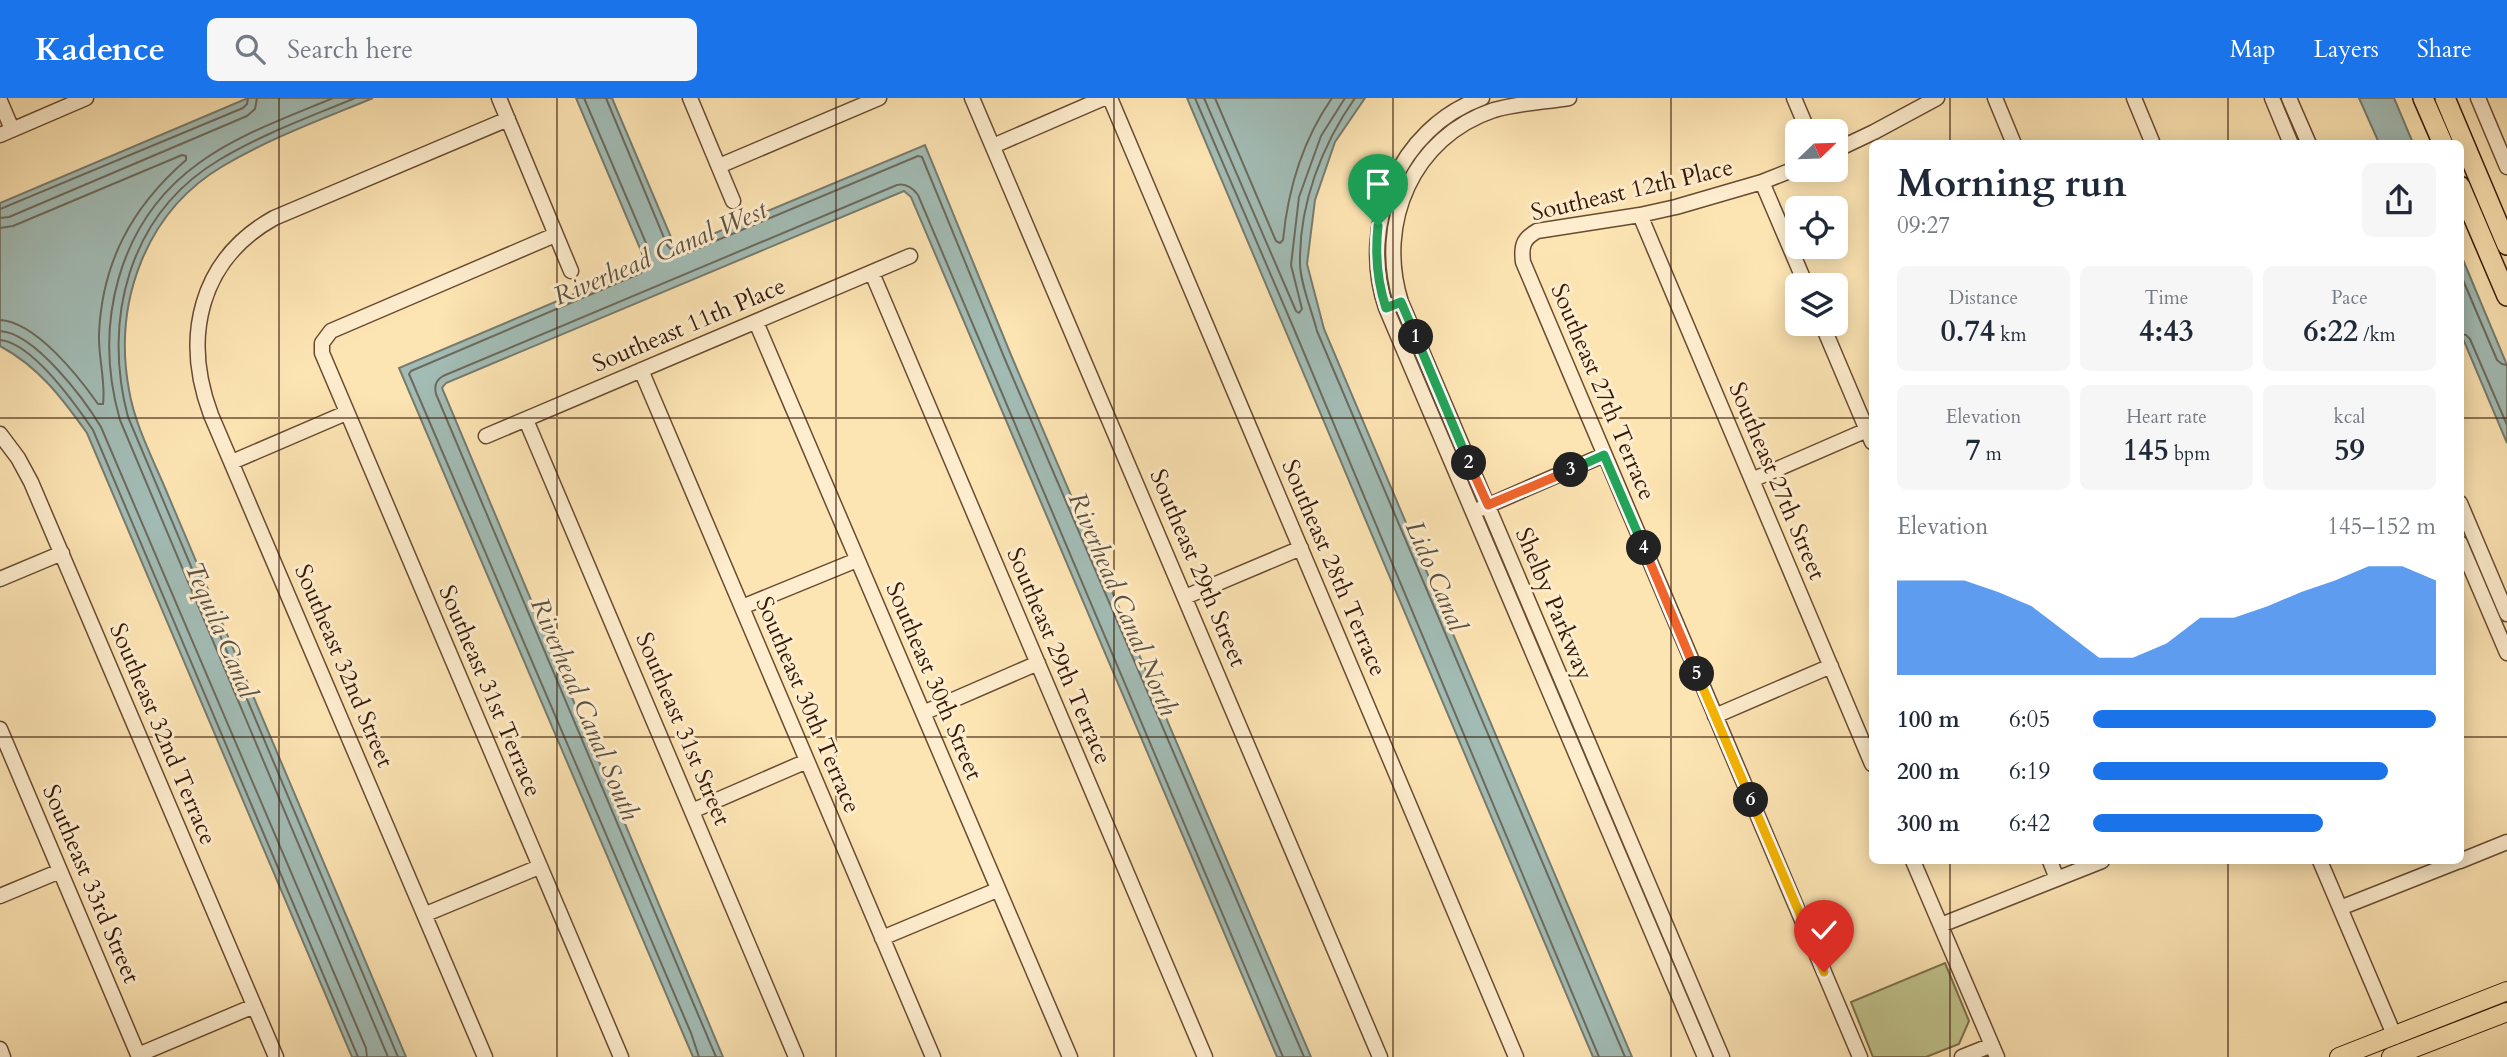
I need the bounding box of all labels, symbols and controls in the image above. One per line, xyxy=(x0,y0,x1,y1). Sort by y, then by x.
search box xyxy=(207,18,697,81)
text: Kadence xyxy=(35,27,165,72)
icon: search xyxy=(231,30,269,68)
text: Search here xyxy=(287,32,413,67)
text: Map xyxy=(2230,33,2276,66)
text: Layers xyxy=(2314,33,2379,66)
text: Share xyxy=(2417,33,2472,66)
north arrow xyxy=(1785,119,1848,182)
map controls xyxy=(1785,119,1848,336)
street label: Southeast 12th Place xyxy=(1528,151,1736,229)
pin xyxy=(1348,154,1408,226)
text: Morning run xyxy=(1897,158,2127,210)
button: share xyxy=(2362,163,2436,237)
icon: arrive xyxy=(1359,165,1397,203)
water label: Riverhead Canal West xyxy=(548,192,773,314)
button: locate xyxy=(1785,196,1848,259)
text: 09:27 xyxy=(1897,210,1950,241)
street label: Southeast 11th Place xyxy=(587,269,791,381)
button: layers xyxy=(1785,273,1848,336)
street label: Southeast 27th Terrace xyxy=(1542,279,1664,505)
text: Distance xyxy=(1949,285,2018,311)
text: Time xyxy=(2145,285,2188,311)
text: Pace xyxy=(2331,285,2368,311)
text: 0.74 xyxy=(1940,311,1995,352)
text: 4:43 xyxy=(2139,311,2194,352)
text: 6:22 xyxy=(2303,311,2358,352)
pin: 1 xyxy=(1398,320,1434,354)
text: km xyxy=(1995,322,2027,348)
text: /km xyxy=(2358,322,2396,348)
text: 1 xyxy=(1411,323,1420,349)
street label: Southeast 27th Street xyxy=(1720,377,1834,585)
text: Elevation xyxy=(1946,404,2021,430)
text: Heart rate xyxy=(2126,404,2207,430)
text: kcal xyxy=(2334,404,2365,430)
text: 7 xyxy=(1965,430,1981,471)
text: 145 xyxy=(2123,430,2169,471)
text: 59 xyxy=(2334,430,2365,471)
text: m xyxy=(1981,441,2002,467)
text: bpm xyxy=(2169,441,2210,467)
pin: 2 xyxy=(1452,446,1486,480)
text: 2 xyxy=(1464,449,1473,475)
pin: 3 xyxy=(1554,452,1588,488)
street label: Southeast 28th Terrace xyxy=(1273,455,1395,681)
text: 3 xyxy=(1566,456,1575,482)
street label: Southeast 29th Street xyxy=(1141,464,1255,672)
water label: Riverhead Canal North xyxy=(1060,487,1186,722)
text: Elevation xyxy=(1897,511,1988,542)
text: 145–152 m xyxy=(2327,511,2436,542)
water label: Lido Canal xyxy=(1397,515,1475,638)
street label: Shelby Parkway xyxy=(1507,523,1601,686)
pin: 4 xyxy=(1626,531,1662,566)
text: 4 xyxy=(1639,534,1648,560)
street label: Southeast 29th Terrace xyxy=(998,543,1120,769)
water label: Tequila Canal xyxy=(177,557,266,704)
street label: Southeast 32nd Street xyxy=(286,559,402,773)
street label: Southeast 30th Street xyxy=(877,577,991,785)
street label: Southeast 31st Terrace xyxy=(430,580,550,802)
water label: Riverhead Canal South xyxy=(522,592,648,826)
street label: Southeast 30th Terrace xyxy=(747,592,869,818)
street label: Southeast 32nd Terrace xyxy=(101,618,225,850)
street label: Southeast 31st Street xyxy=(627,627,739,831)
pin: 5 xyxy=(1680,656,1714,692)
text: 5 xyxy=(1692,660,1701,686)
text: 100 m xyxy=(1897,704,1960,735)
text: 6:05 xyxy=(2009,704,2050,735)
text: 200 m xyxy=(1897,756,1960,787)
text: 6:19 xyxy=(2009,756,2050,787)
street label: Southeast 33rd Street xyxy=(34,780,148,989)
pin: 6 xyxy=(1734,782,1768,818)
text: 6 xyxy=(1746,786,1755,812)
text: 300 m xyxy=(1897,808,1960,839)
text: 6:42 xyxy=(2009,808,2050,839)
pin xyxy=(1794,900,1854,972)
icon: check xyxy=(1805,911,1843,949)

